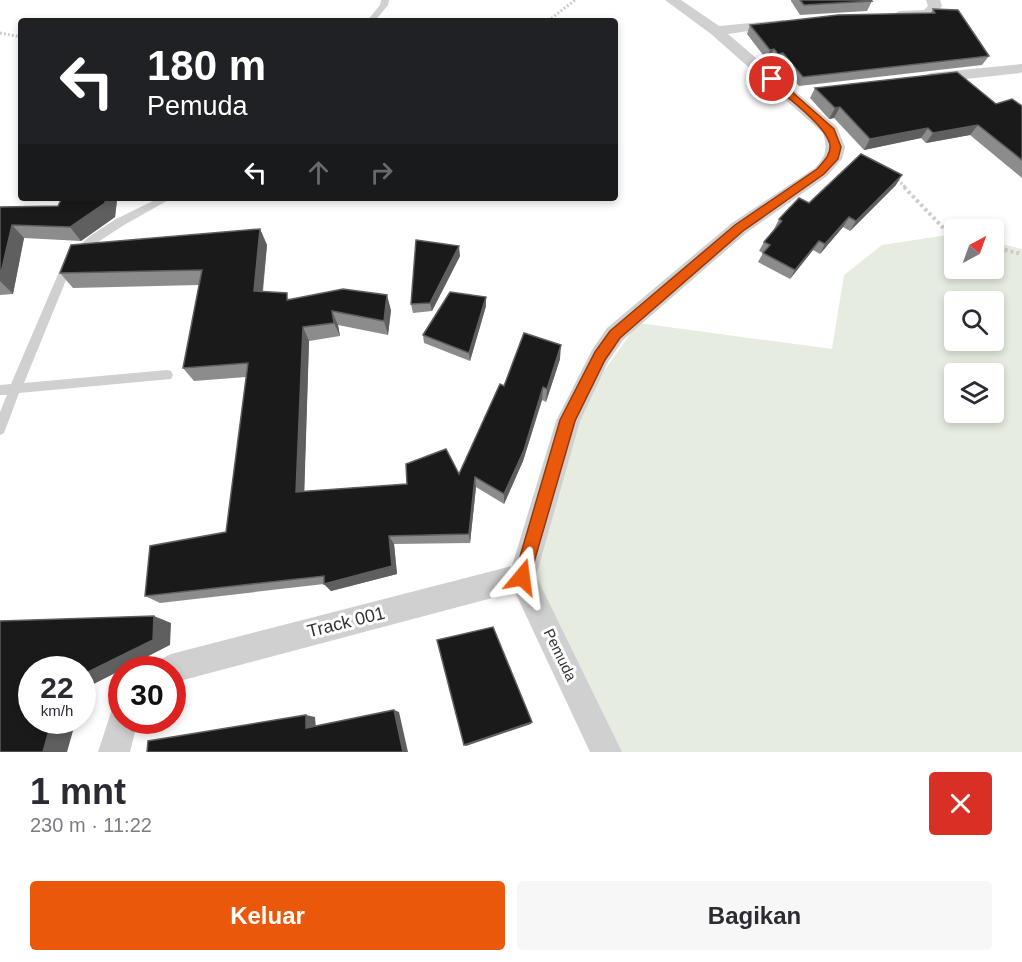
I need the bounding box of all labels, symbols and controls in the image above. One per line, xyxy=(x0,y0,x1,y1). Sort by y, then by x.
icon: left xyxy=(48,42,126,120)
text: 180 m xyxy=(147,42,266,89)
pin xyxy=(746,53,797,104)
icon: arrive xyxy=(755,62,788,95)
text: Pemuda xyxy=(147,91,248,121)
icon: left xyxy=(239,156,272,189)
icon: ahead xyxy=(302,156,335,189)
icon: right xyxy=(365,156,398,189)
north arrow xyxy=(944,219,1004,279)
map controls xyxy=(944,219,1004,423)
button: search xyxy=(944,291,1004,351)
button: layers xyxy=(944,363,1004,423)
position arrow xyxy=(490,545,554,609)
street label: Track 001 xyxy=(305,603,387,641)
street label: Pemuda xyxy=(541,626,581,684)
speed limit sign: 30 xyxy=(108,656,186,734)
text: 22 xyxy=(40,671,74,704)
text: km/h xyxy=(41,702,73,719)
text: 1 mnt xyxy=(30,771,126,812)
button: close xyxy=(929,772,992,835)
text: 230 m · 11:22 xyxy=(30,814,152,836)
button: Keluar xyxy=(30,881,505,950)
button: Bagikan xyxy=(517,881,992,950)

